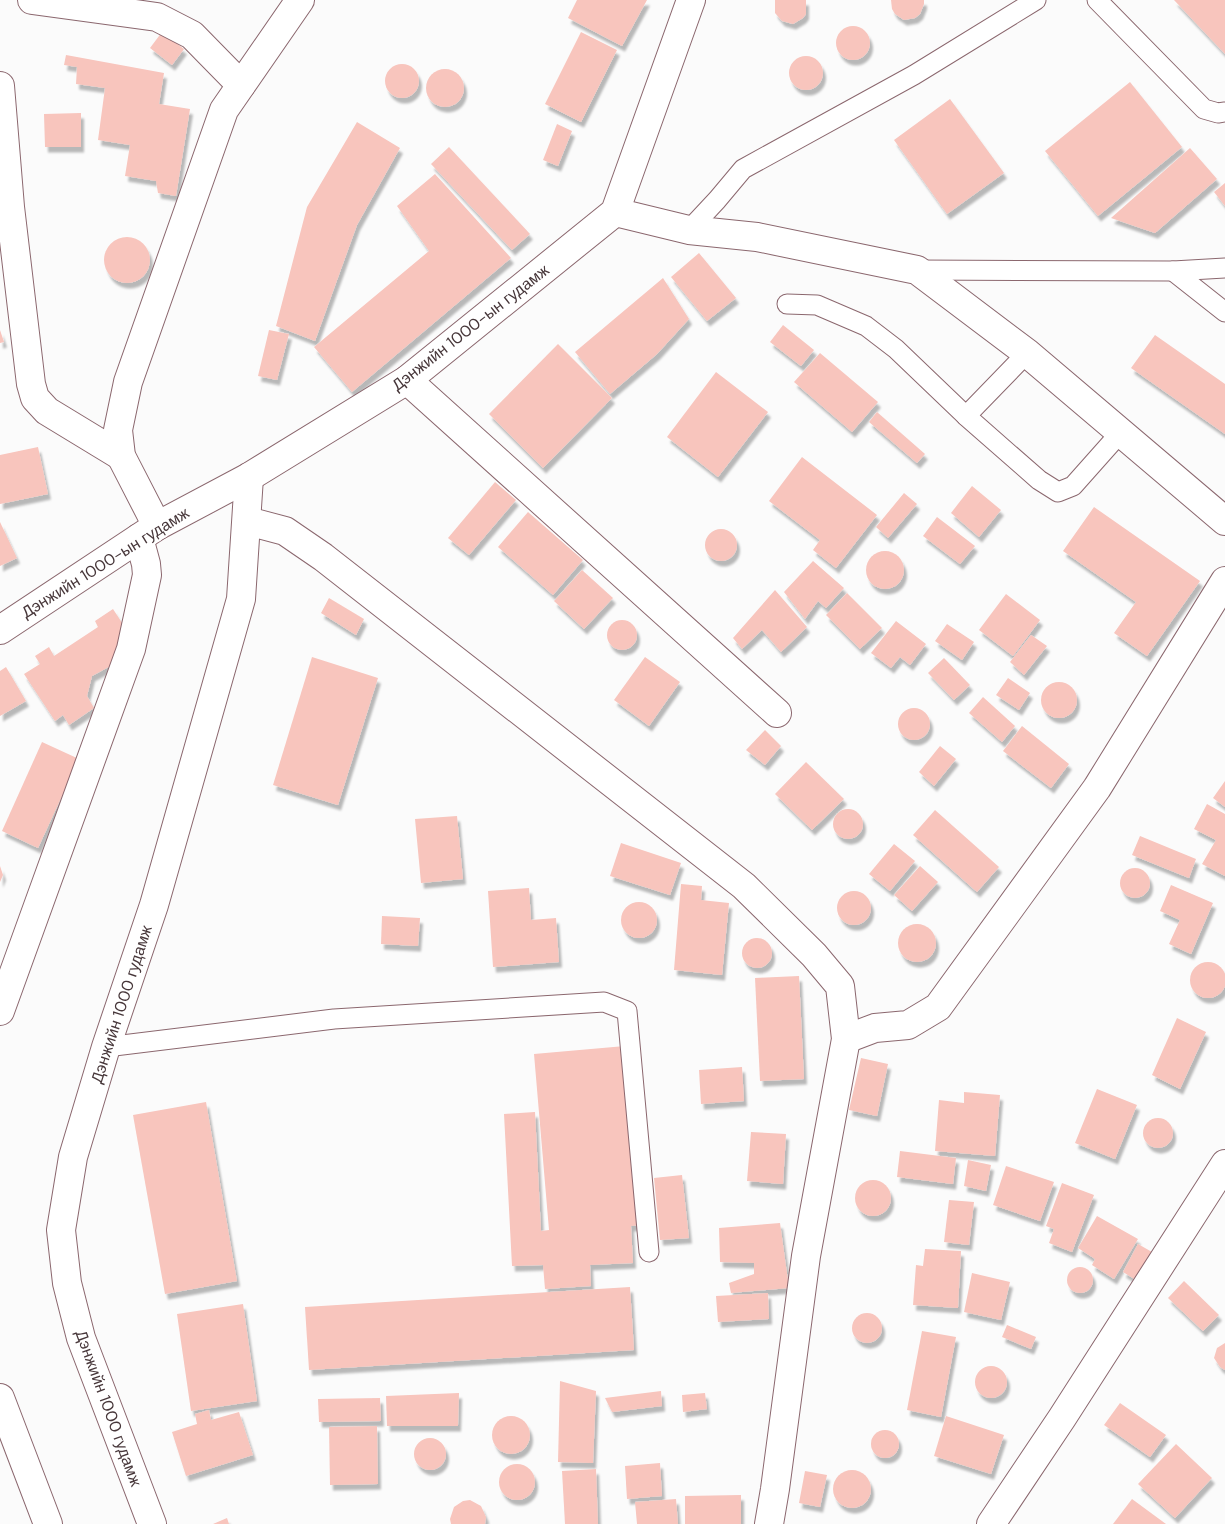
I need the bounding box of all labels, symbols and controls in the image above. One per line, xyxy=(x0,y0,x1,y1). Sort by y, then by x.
street label: Дэнжийн 1000-ын гудамж xyxy=(387,259,553,395)
street label: Дэнжийн 1000-ын гудамж xyxy=(18,502,193,623)
street label: Дэнжийн 1000 гудамж xyxy=(86,922,157,1086)
street label: Дэнжийн 1000 гудамж xyxy=(70,1327,147,1489)

